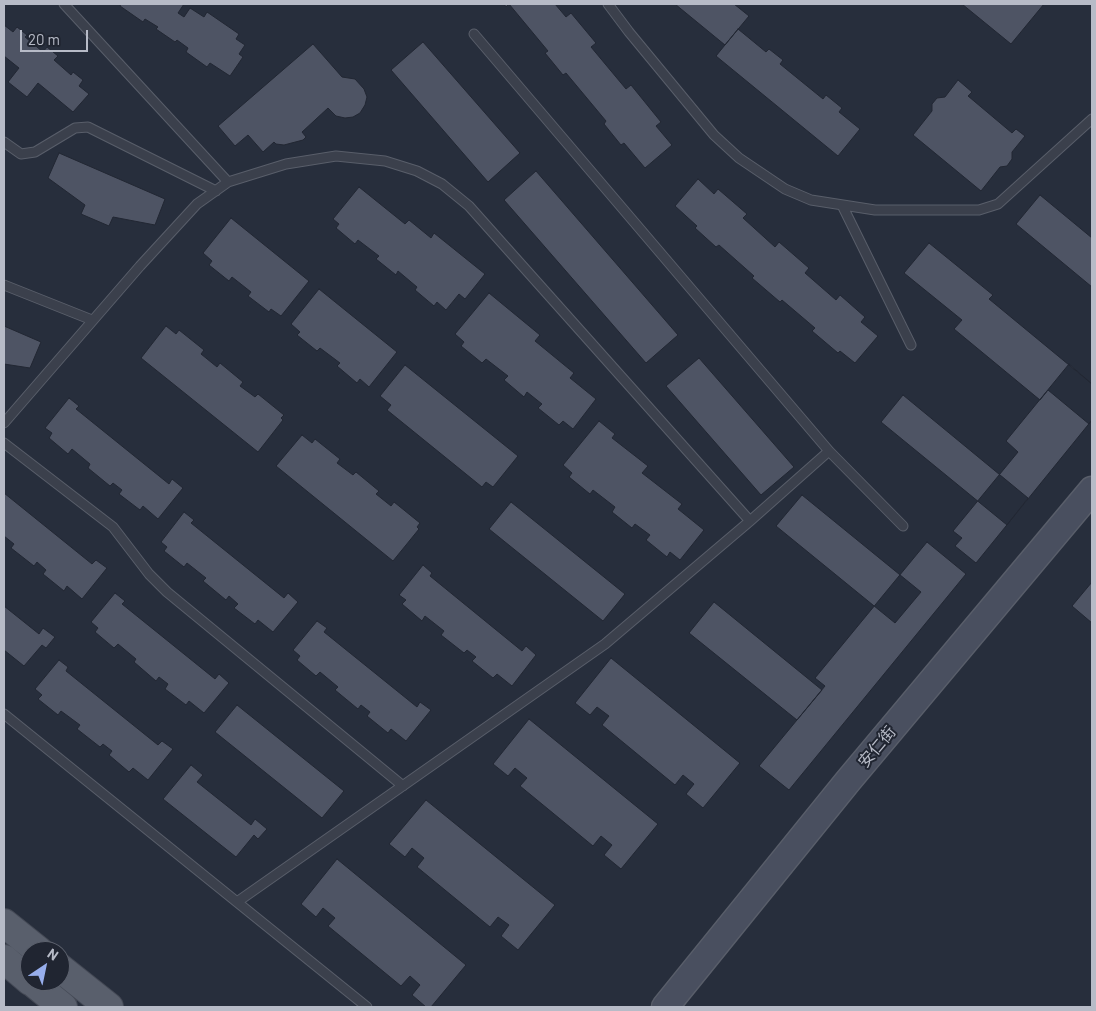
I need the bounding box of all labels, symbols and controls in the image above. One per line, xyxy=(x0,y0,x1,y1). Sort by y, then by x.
scale bar xyxy=(22,20,90,52)
text: 20 m xyxy=(28,30,60,48)
street label: 安仁街 xyxy=(854,722,900,772)
north arrow xyxy=(20,941,70,991)
text: N xyxy=(44,944,62,964)

